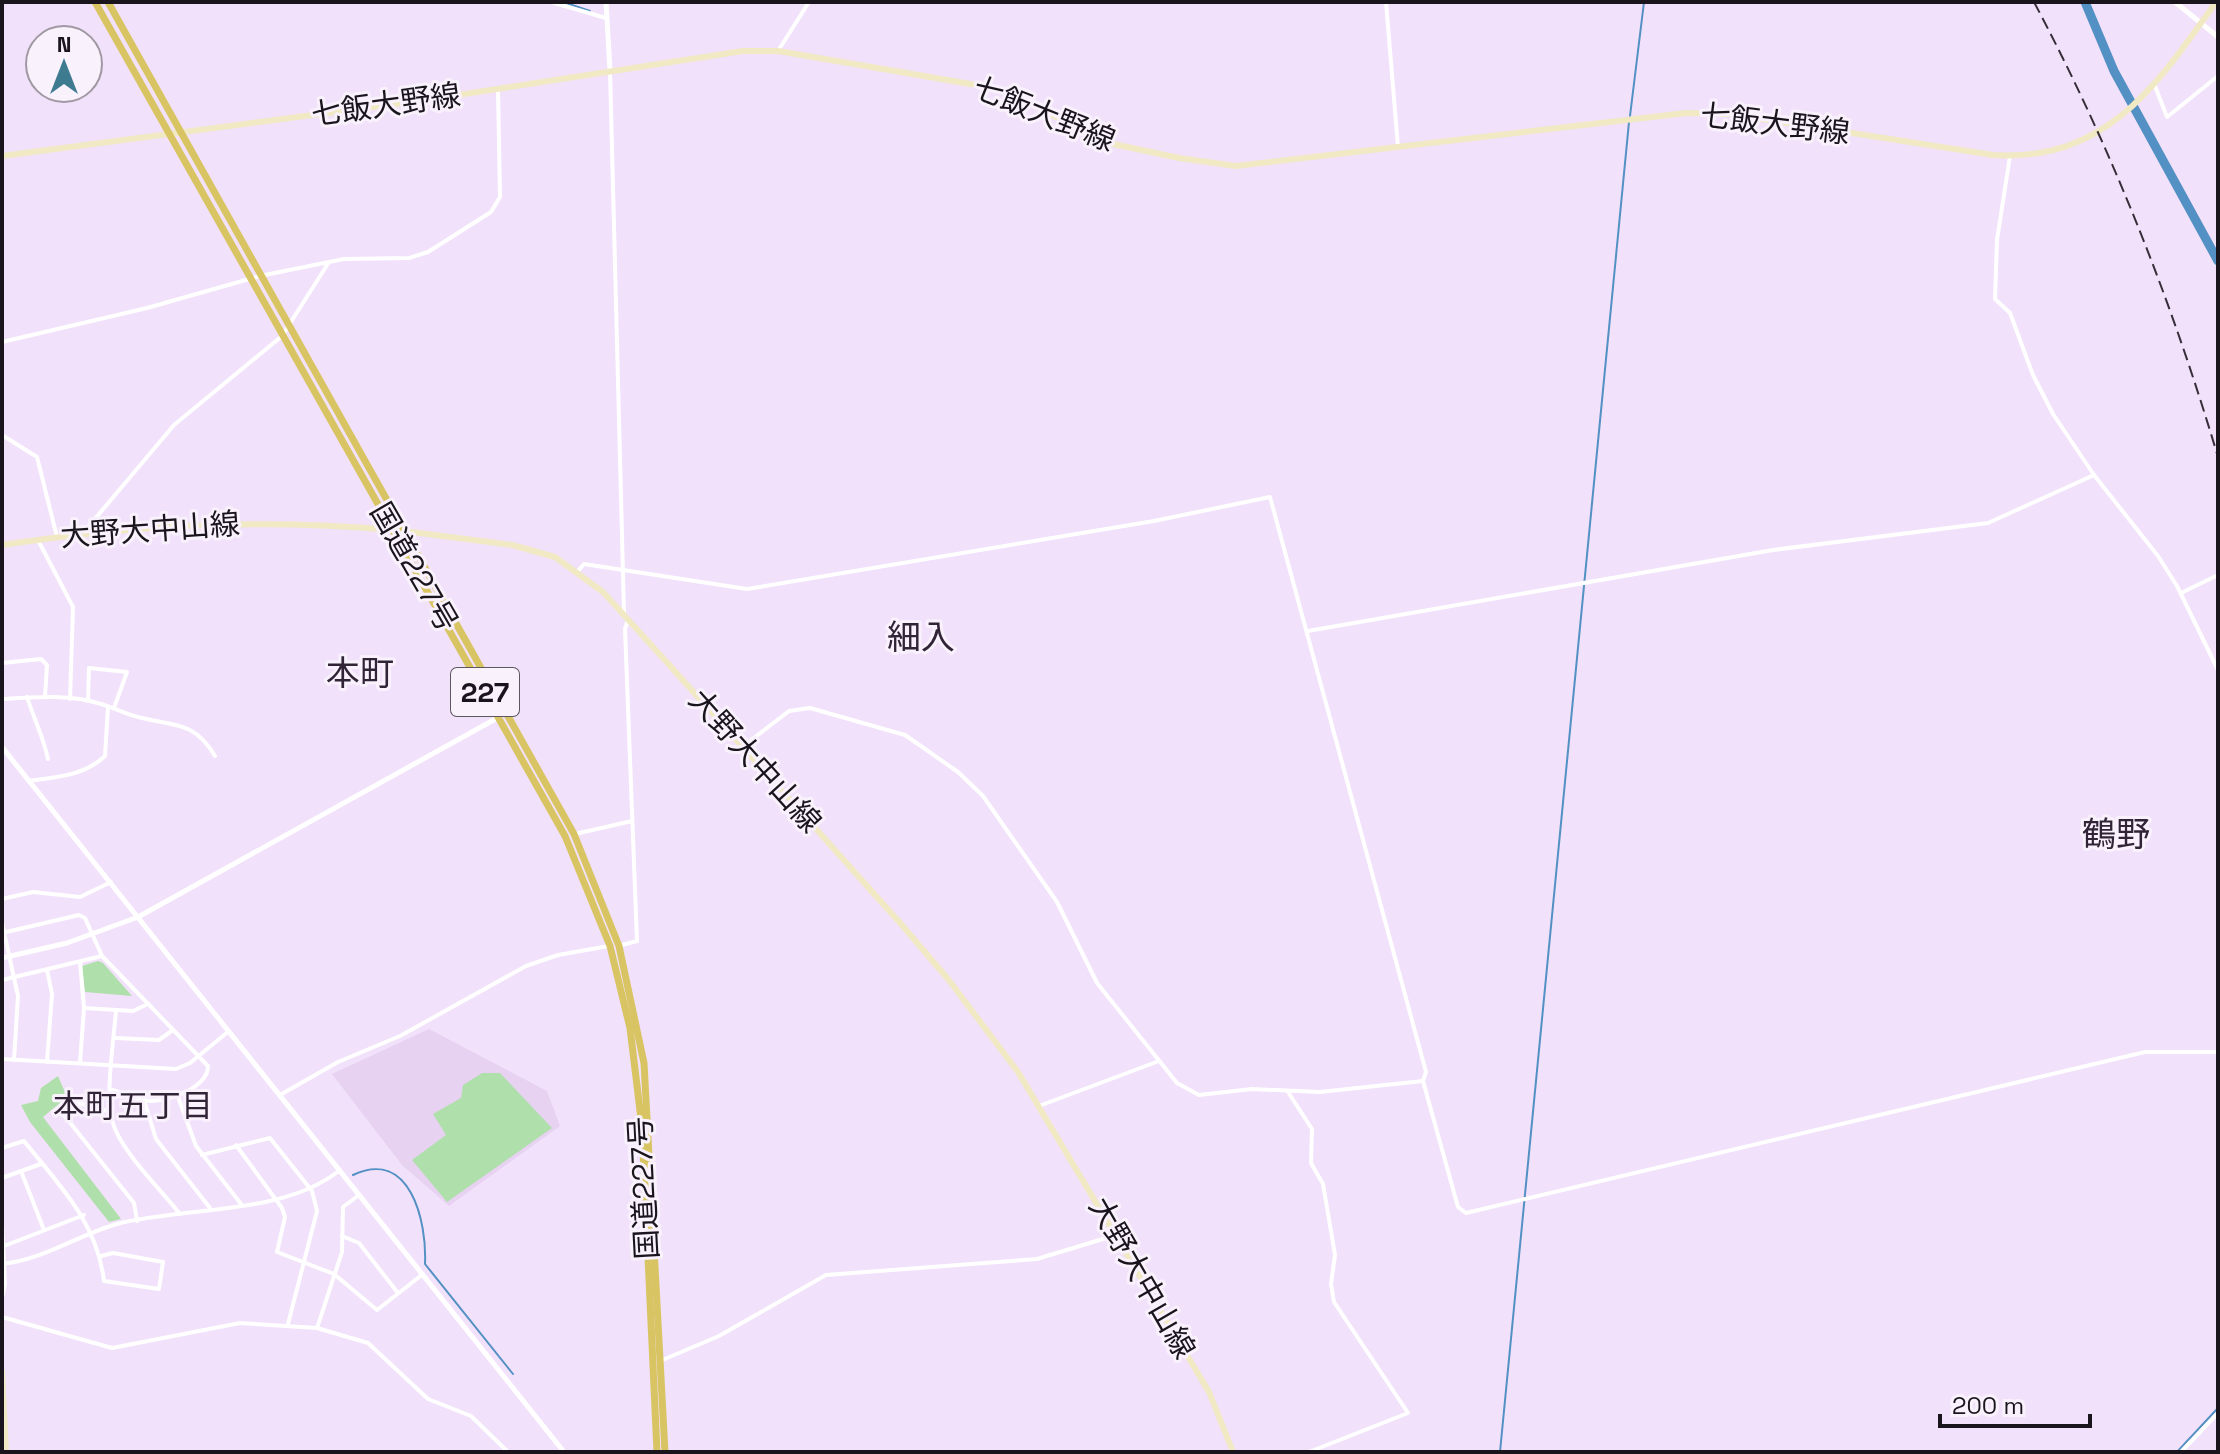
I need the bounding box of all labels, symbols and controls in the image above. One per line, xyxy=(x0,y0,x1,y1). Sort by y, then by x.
north arrow xyxy=(24,24,104,104)
text: N xyxy=(57,30,71,58)
street label: 七飯大野線 xyxy=(967,67,1121,160)
street label: 七飯大野線 xyxy=(309,75,463,134)
street label: 七飯大野線 xyxy=(1698,95,1852,152)
street label: 国道227号 xyxy=(362,495,467,638)
street label: 大野大中山線 xyxy=(59,504,241,555)
district label: 細入 xyxy=(887,616,955,659)
district label: 本町 xyxy=(326,652,394,695)
road number: 227 xyxy=(451,668,519,716)
street label: 大野大中山線 xyxy=(681,681,830,841)
district label: 鶴野 xyxy=(2082,813,2150,856)
district label: 本町五丁目 xyxy=(53,1086,213,1126)
street label: 国道227号 xyxy=(620,1116,667,1260)
street label: 大野大中山線 xyxy=(1081,1190,1204,1365)
scale bar xyxy=(1940,1378,2090,1428)
text: 200 m xyxy=(1952,1390,2024,1421)

